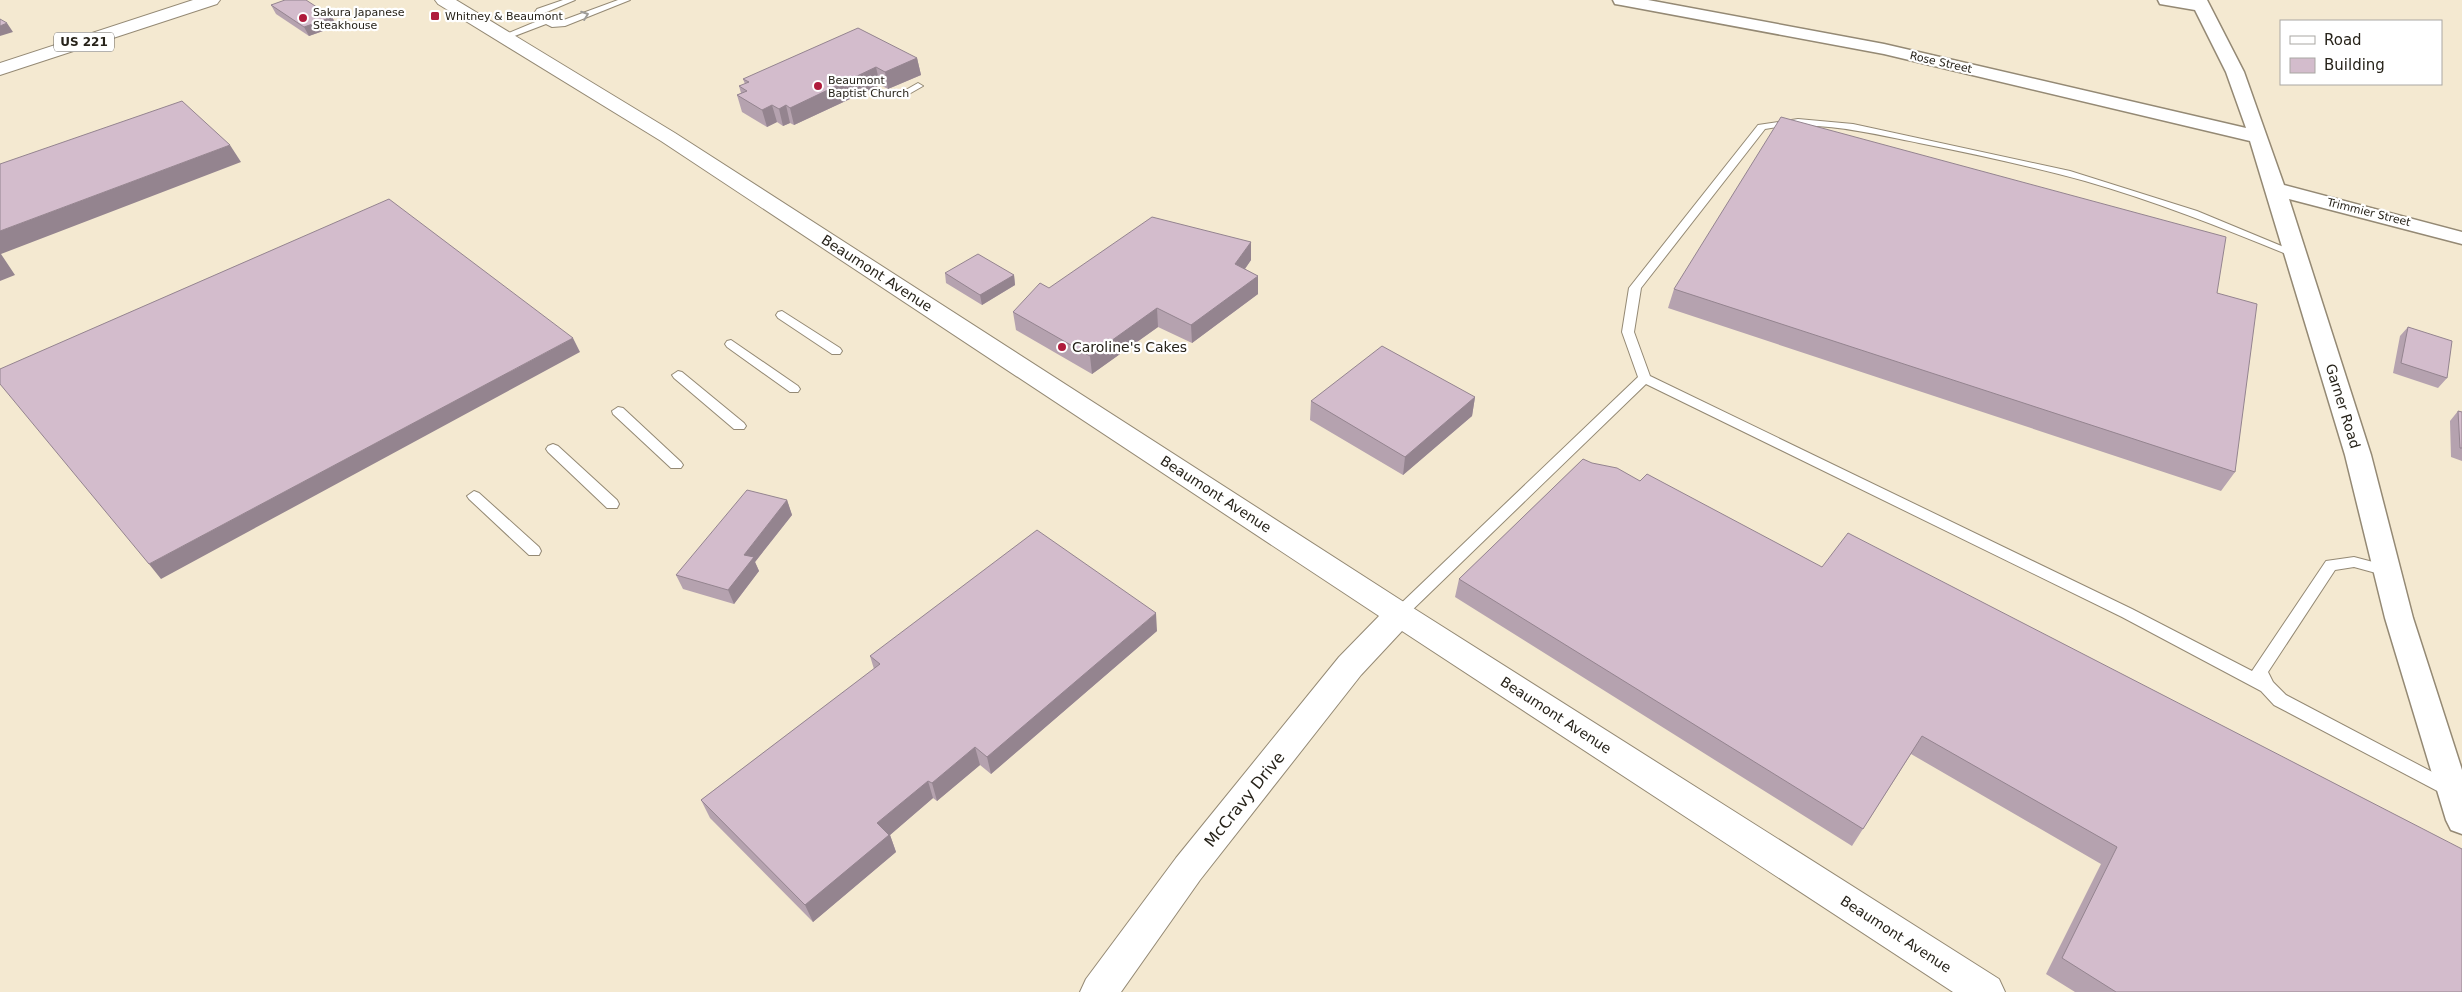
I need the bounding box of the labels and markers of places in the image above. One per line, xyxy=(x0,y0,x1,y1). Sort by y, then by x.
place label: Sakura Japanese Steakhouse xyxy=(313,6,405,32)
marker: Whitney & Beaumont xyxy=(429,10,441,22)
place label: Whitney & Beaumont xyxy=(445,10,563,23)
marker: Sakura Japanese Steakhouse xyxy=(297,12,309,24)
place label: Beaumont Baptist Church xyxy=(828,74,909,100)
marker: Beaumont Baptist Church xyxy=(812,80,824,92)
place label: Caroline's Cakes xyxy=(1072,339,1187,355)
marker: Caroline's Cakes xyxy=(1056,341,1068,353)

